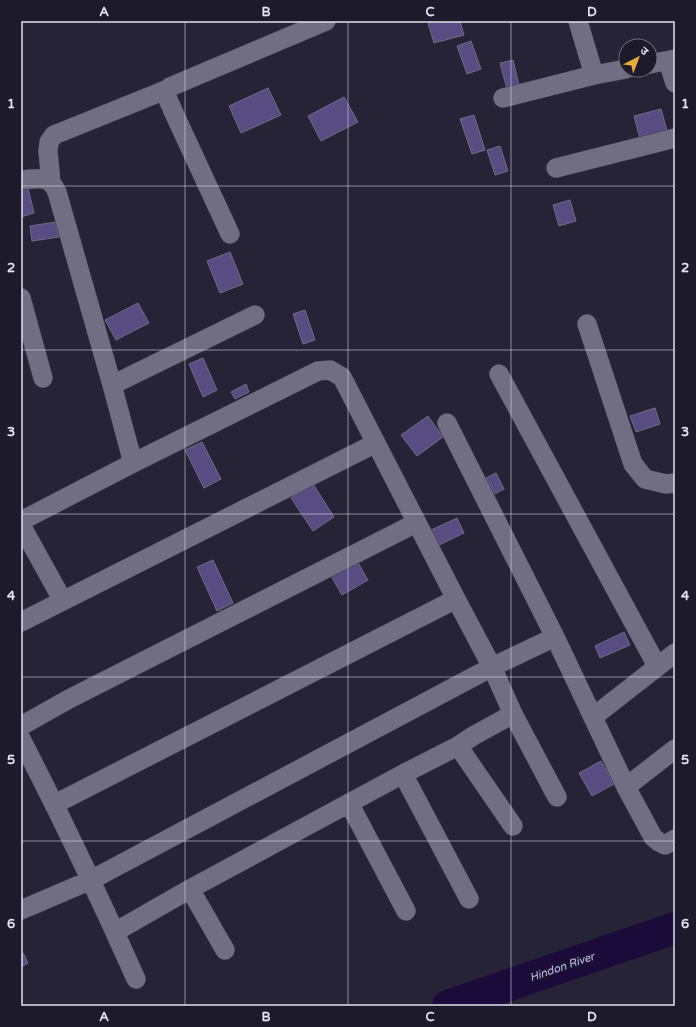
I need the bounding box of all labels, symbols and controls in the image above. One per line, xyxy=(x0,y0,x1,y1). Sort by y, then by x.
text: A xyxy=(99,4,109,20)
text: B xyxy=(261,4,271,20)
text: C xyxy=(425,4,435,20)
text: D xyxy=(587,4,597,20)
north arrow xyxy=(618,38,658,78)
text: उ xyxy=(638,44,652,58)
text: 1 xyxy=(7,96,15,112)
text: 1 xyxy=(681,96,689,112)
text: 2 xyxy=(7,260,15,276)
text: 2 xyxy=(681,260,689,276)
text: 3 xyxy=(7,424,15,440)
text: 3 xyxy=(681,424,689,440)
text: 4 xyxy=(7,588,16,604)
text: 4 xyxy=(681,588,690,604)
text: 5 xyxy=(7,752,15,768)
text: 5 xyxy=(681,752,689,768)
text: 6 xyxy=(7,916,15,932)
text: 6 xyxy=(681,916,689,932)
water label: Hindon River xyxy=(528,949,598,984)
text: A xyxy=(99,1009,109,1025)
text: B xyxy=(261,1009,271,1025)
text: C xyxy=(425,1009,435,1025)
text: D xyxy=(587,1009,597,1025)

